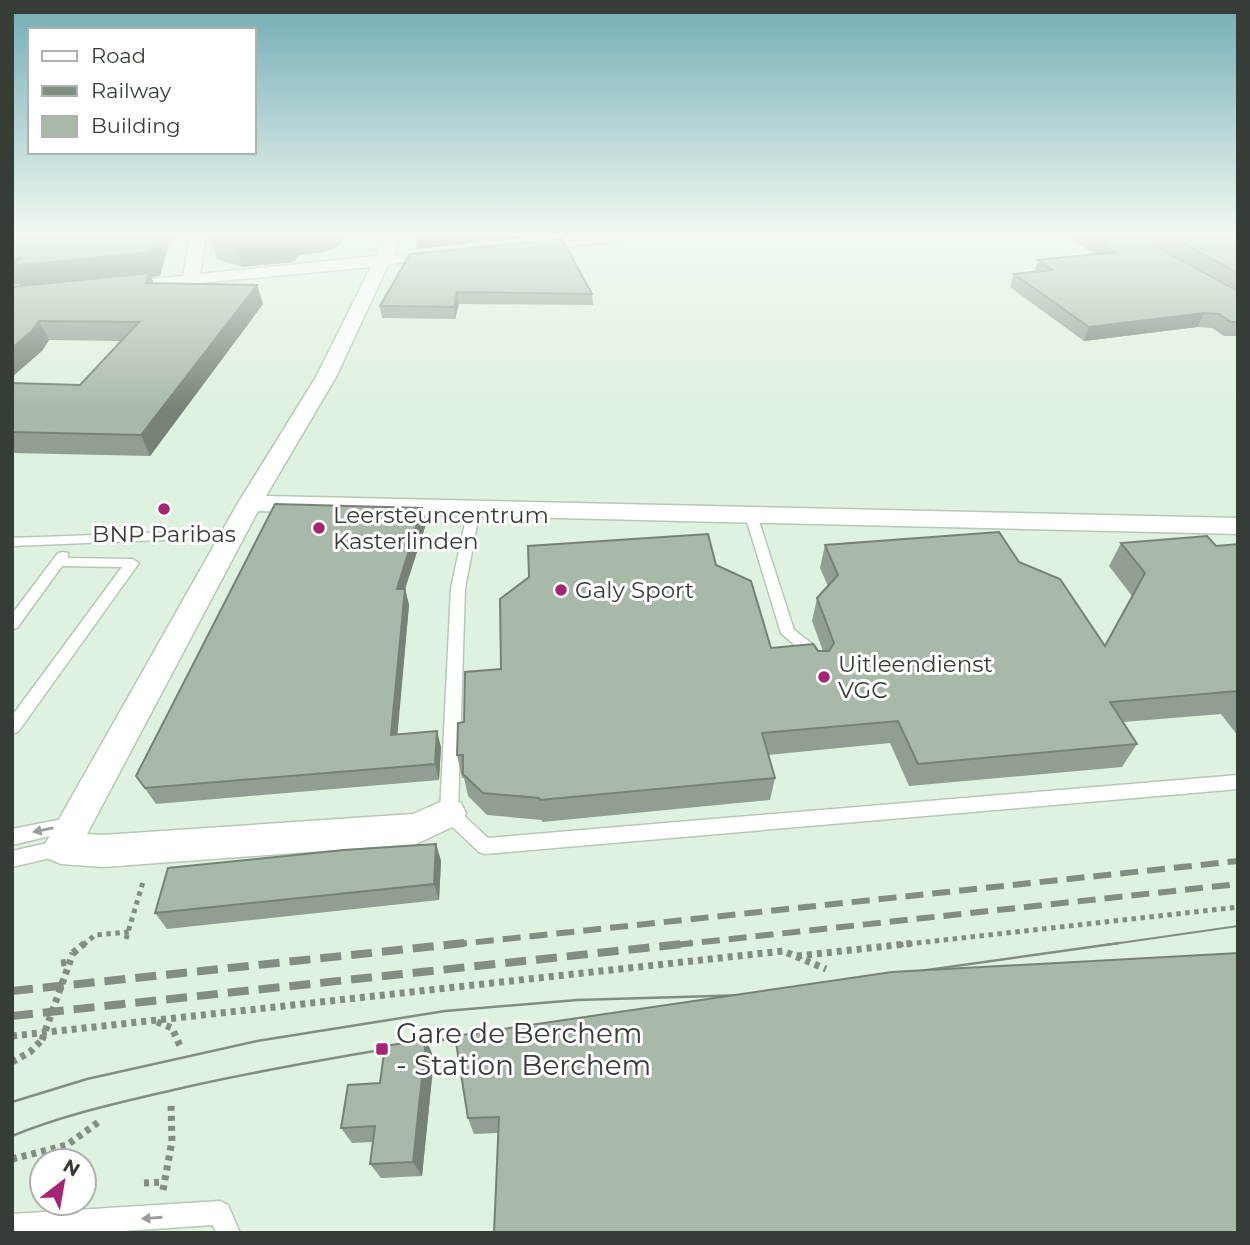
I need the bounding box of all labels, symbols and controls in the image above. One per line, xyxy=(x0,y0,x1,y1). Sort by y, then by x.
legend xyxy=(28,28,256,154)
text: Road xyxy=(91,43,146,68)
text: Railway xyxy=(91,78,172,103)
text: Building xyxy=(91,113,181,138)
marker: BNP Paribas xyxy=(156,501,172,517)
place label: Leersteuncentrum Kasterlinden xyxy=(333,501,549,555)
place label: BNP Paribas xyxy=(92,520,236,548)
marker: Leersteuncentrum Kasterlinden xyxy=(311,520,327,536)
place label: Galy Sport xyxy=(575,576,694,604)
marker: Galy Sport xyxy=(553,582,569,598)
place label: Uitleendienst VGC xyxy=(838,650,993,704)
marker: Uitleendienst VGC xyxy=(816,669,832,685)
one-way arrow xyxy=(32,825,54,836)
place label: Gare de Berchem - Station Berchem xyxy=(396,1016,651,1082)
marker: Gare de Berchem - Station Berchem xyxy=(374,1041,390,1057)
north arrow xyxy=(28,1147,98,1217)
text: N xyxy=(59,1154,84,1182)
one-way arrow xyxy=(141,1213,163,1224)

